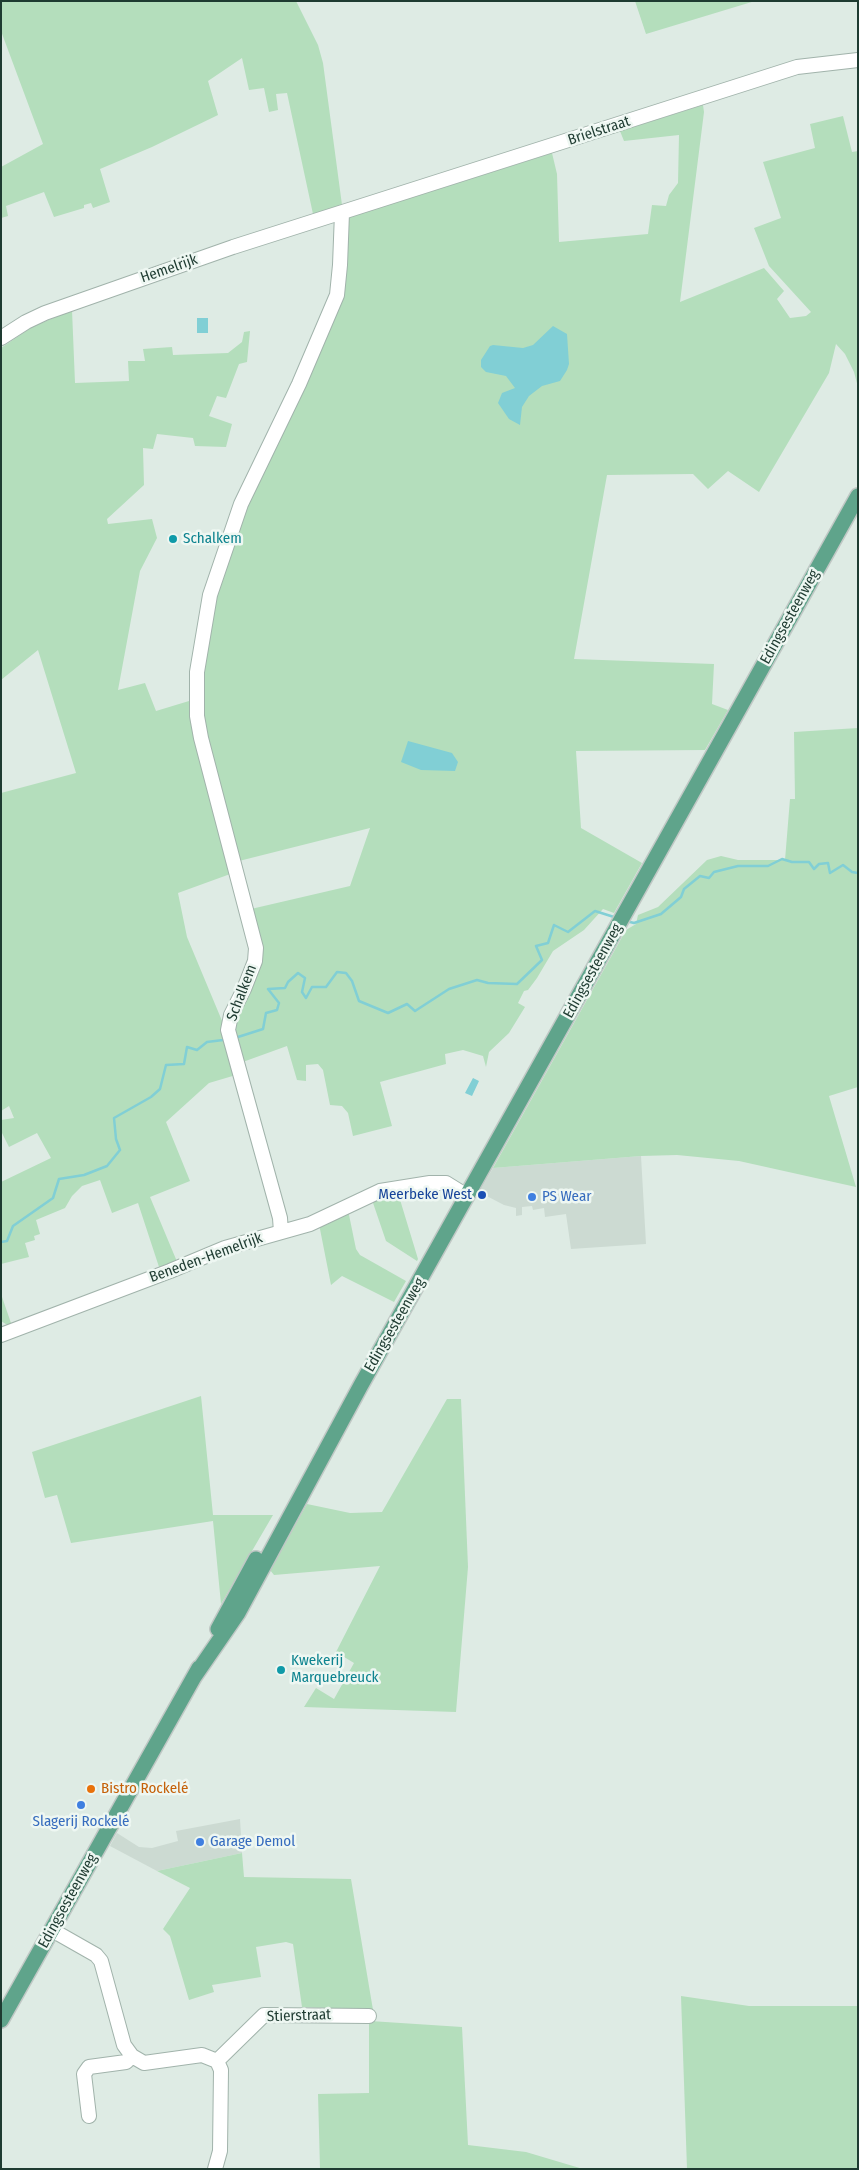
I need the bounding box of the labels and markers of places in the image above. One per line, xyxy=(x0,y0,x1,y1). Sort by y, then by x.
place label: Schalkem xyxy=(183,530,242,548)
marker: Schalkem xyxy=(167,533,179,545)
place label: Meerbeke West xyxy=(378,1186,472,1204)
place label: PS Wear xyxy=(542,1188,591,1206)
marker: Meerbeke West xyxy=(476,1189,488,1201)
marker: PS Wear xyxy=(526,1191,538,1203)
place label: Kwekerij Marquebreuck xyxy=(291,1652,379,1687)
marker: Kwekerij Marquebreuck xyxy=(275,1664,287,1676)
place label: Bistro Rockelé xyxy=(101,1780,188,1798)
marker: Bistro Rockelé xyxy=(85,1783,97,1795)
marker: Slagerij Rockelé xyxy=(75,1799,87,1811)
place label: Slagerij Rockelé xyxy=(33,1813,129,1831)
place label: Garage Demol xyxy=(210,1833,295,1851)
marker: Garage Demol xyxy=(194,1836,206,1848)

